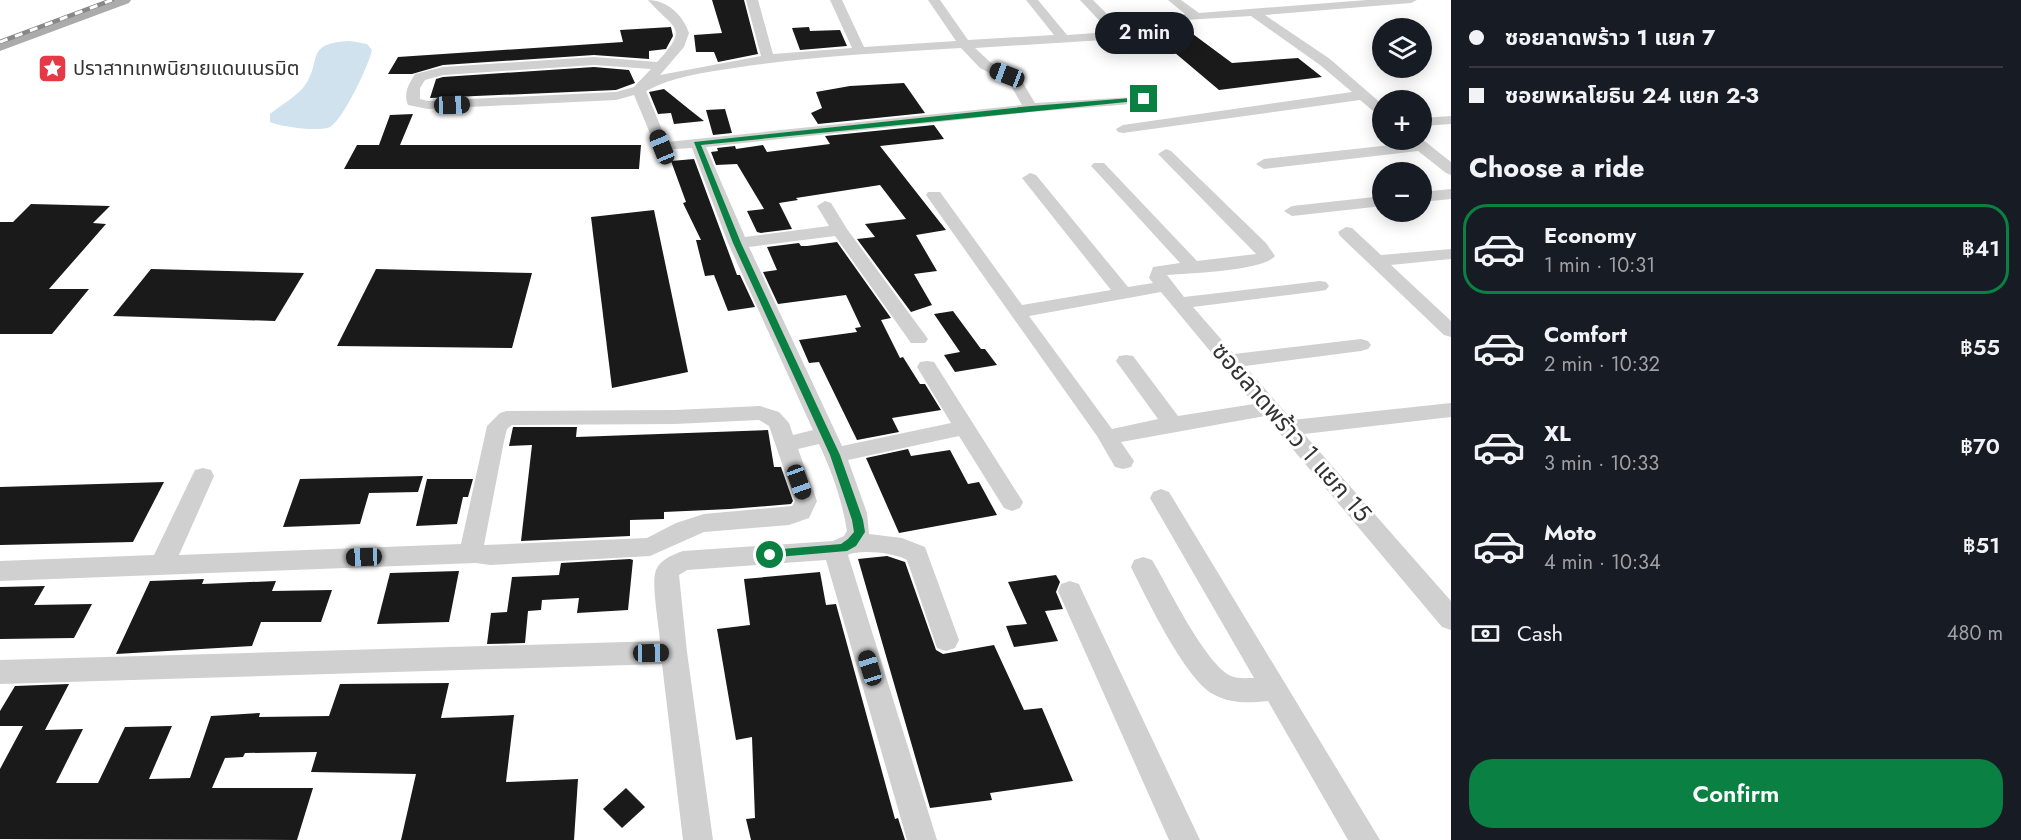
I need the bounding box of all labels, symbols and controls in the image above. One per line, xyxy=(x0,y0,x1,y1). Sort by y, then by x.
callout: 2 min xyxy=(1094,12,1194,54)
text: 2 min xyxy=(1119,18,1170,47)
map controls xyxy=(1372,18,1432,222)
button: layers xyxy=(1372,18,1432,78)
text: ซอยลาดพร้าว 1 แยก 7 xyxy=(1505,21,1715,53)
place icon: ปราสาทเทพนิยายแดนเนรมิต xyxy=(36,52,68,84)
place label: ปราสาทเทพนิยายแดนเนรมิต xyxy=(73,54,299,83)
car xyxy=(987,60,1027,90)
text: ซอยพหลโยธิน 24 แยก 2-3 xyxy=(1505,79,1759,111)
route end xyxy=(1130,85,1157,112)
button: + xyxy=(1372,90,1432,150)
car xyxy=(434,95,470,115)
car xyxy=(647,127,677,167)
text: Choose a ride xyxy=(1469,148,1644,187)
button: − xyxy=(1372,162,1432,222)
text: Economy xyxy=(1544,219,1636,251)
icon: car xyxy=(1472,222,1526,276)
text: ฿41 xyxy=(1962,232,2000,264)
text: 1 min · 10:31 xyxy=(1544,251,1655,280)
text: Comfort xyxy=(1544,318,1627,350)
icon: car xyxy=(1472,321,1526,375)
text: ฿55 xyxy=(1960,331,2000,363)
street label: ซอยลาดพร้าว 1 แยก 15 xyxy=(1204,335,1380,529)
text: 2 min · 10:32 xyxy=(1544,350,1660,379)
text: XL xyxy=(1544,417,1571,449)
icon: car xyxy=(1472,420,1526,474)
text: ฿70 xyxy=(1960,430,2000,462)
text: 3 min · 10:33 xyxy=(1544,449,1659,478)
car xyxy=(784,462,814,502)
text: Moto xyxy=(1544,516,1597,548)
icon: car xyxy=(1472,519,1526,573)
text: ฿51 xyxy=(1963,529,2000,561)
route start xyxy=(756,541,783,568)
car xyxy=(346,547,382,567)
text: 4 min · 10:34 xyxy=(1544,548,1661,577)
icon: cash xyxy=(1469,617,1502,650)
text: Cash xyxy=(1517,617,1563,649)
text: 480 m xyxy=(1947,619,2003,648)
car xyxy=(633,644,669,662)
car xyxy=(856,648,884,688)
button: Confirm xyxy=(1469,759,2003,828)

